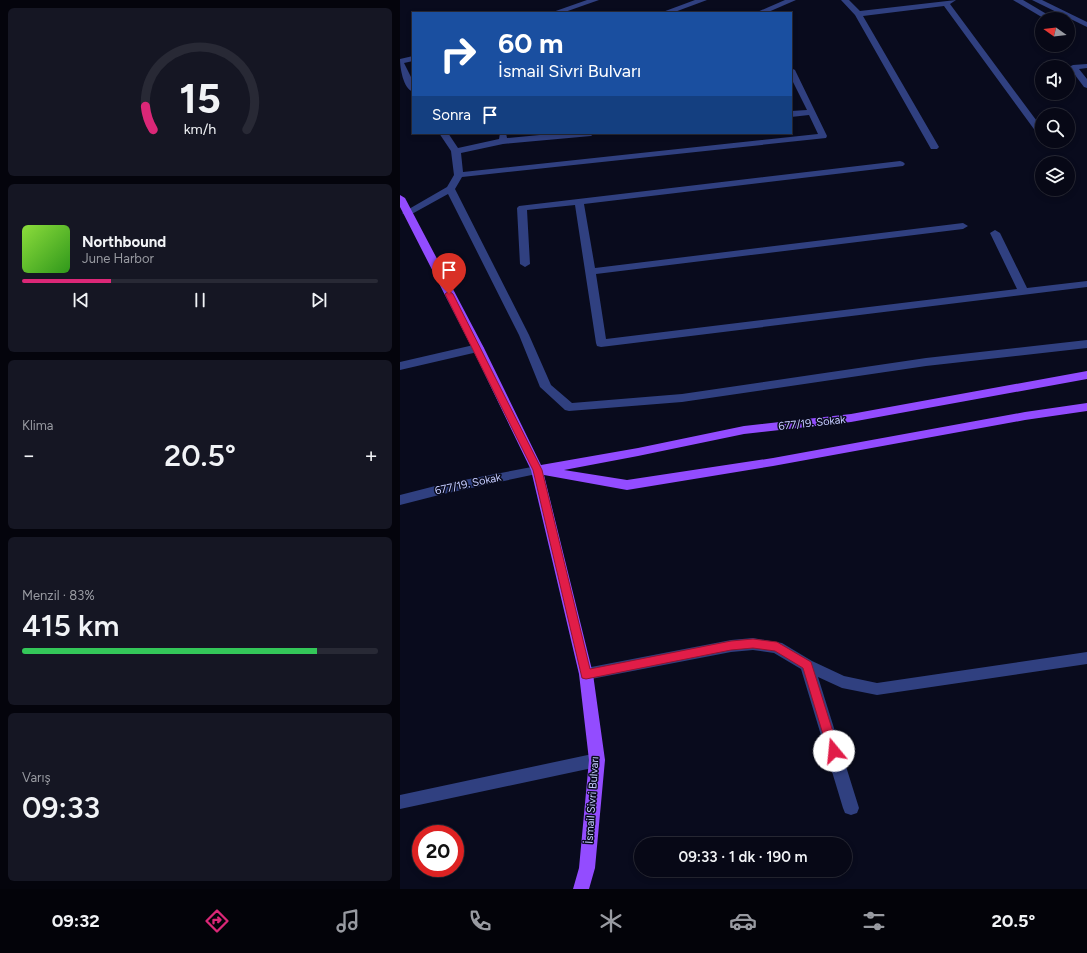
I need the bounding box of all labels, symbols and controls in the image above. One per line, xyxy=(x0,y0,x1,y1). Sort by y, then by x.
north arrow xyxy=(1035,12,1075,52)
map controls xyxy=(1035,12,1075,196)
text: 60 m xyxy=(498,26,563,60)
icon: right xyxy=(432,28,484,80)
text: İsmail Sivri Bulvarı xyxy=(498,60,641,82)
button: sound xyxy=(1035,60,1075,100)
text: 15 xyxy=(179,73,221,123)
icon: arrive xyxy=(479,104,501,126)
text: Sonra xyxy=(432,106,471,124)
button: search xyxy=(1035,108,1075,148)
text: km/h xyxy=(184,120,216,138)
button: layers xyxy=(1035,156,1075,196)
text: Northbound xyxy=(82,233,166,251)
text: June Harbor xyxy=(82,251,154,266)
pin xyxy=(432,253,466,294)
icon: arrive xyxy=(438,259,460,281)
icon: previous xyxy=(70,289,92,311)
icon: pause xyxy=(189,289,211,311)
icon: next xyxy=(308,289,330,311)
street label: 677/19. Sokak xyxy=(778,413,847,433)
text: Klima xyxy=(22,418,54,433)
text: 20.5° xyxy=(164,437,236,474)
text: − xyxy=(22,442,36,469)
text: + xyxy=(364,442,378,469)
street label: 677/19. Sokak xyxy=(434,470,503,497)
text: Menzil · 83% xyxy=(22,588,95,603)
text: 415 km xyxy=(22,607,119,644)
position arrow xyxy=(813,730,855,772)
street label: İsmail Sivri Bulvarı xyxy=(582,756,602,844)
text: Varış xyxy=(22,770,51,785)
text: 09:33 xyxy=(22,789,100,826)
speed limit sign: 20 xyxy=(412,825,464,877)
text: 09:33 · 1 dk · 190 m xyxy=(679,848,807,866)
icon: directions xyxy=(203,907,231,935)
icon: music xyxy=(334,907,362,935)
icon: phone xyxy=(466,907,494,935)
icon: climate xyxy=(597,907,625,935)
icon: car xyxy=(729,907,757,935)
icon: filters xyxy=(860,907,888,935)
text: 09:32 xyxy=(52,910,100,932)
text: 20.5° xyxy=(991,910,1035,932)

